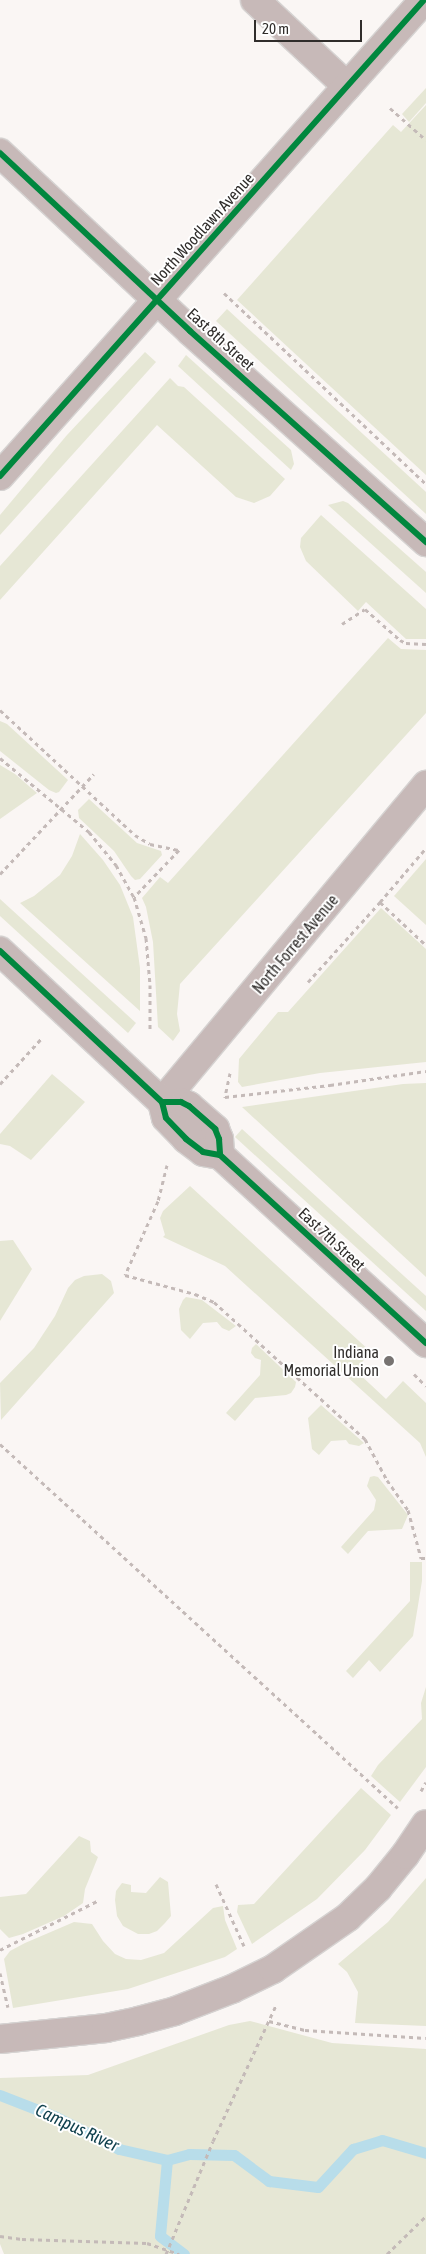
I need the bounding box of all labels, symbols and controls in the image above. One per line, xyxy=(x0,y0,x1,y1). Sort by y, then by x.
scale bar xyxy=(256,10,364,42)
text: 20 m xyxy=(262,20,289,37)
street label: North Woodlawn Avenue xyxy=(146,169,258,289)
street label: East 8th Street xyxy=(183,304,259,374)
street label: North Forrest Avenue xyxy=(248,891,342,997)
street label: East 7th Street xyxy=(295,1203,369,1275)
place label: Indiana Memorial Union xyxy=(284,1342,379,1380)
marker: Indiana Memorial Union xyxy=(383,1355,395,1367)
water label: Campus River xyxy=(32,2099,122,2157)

